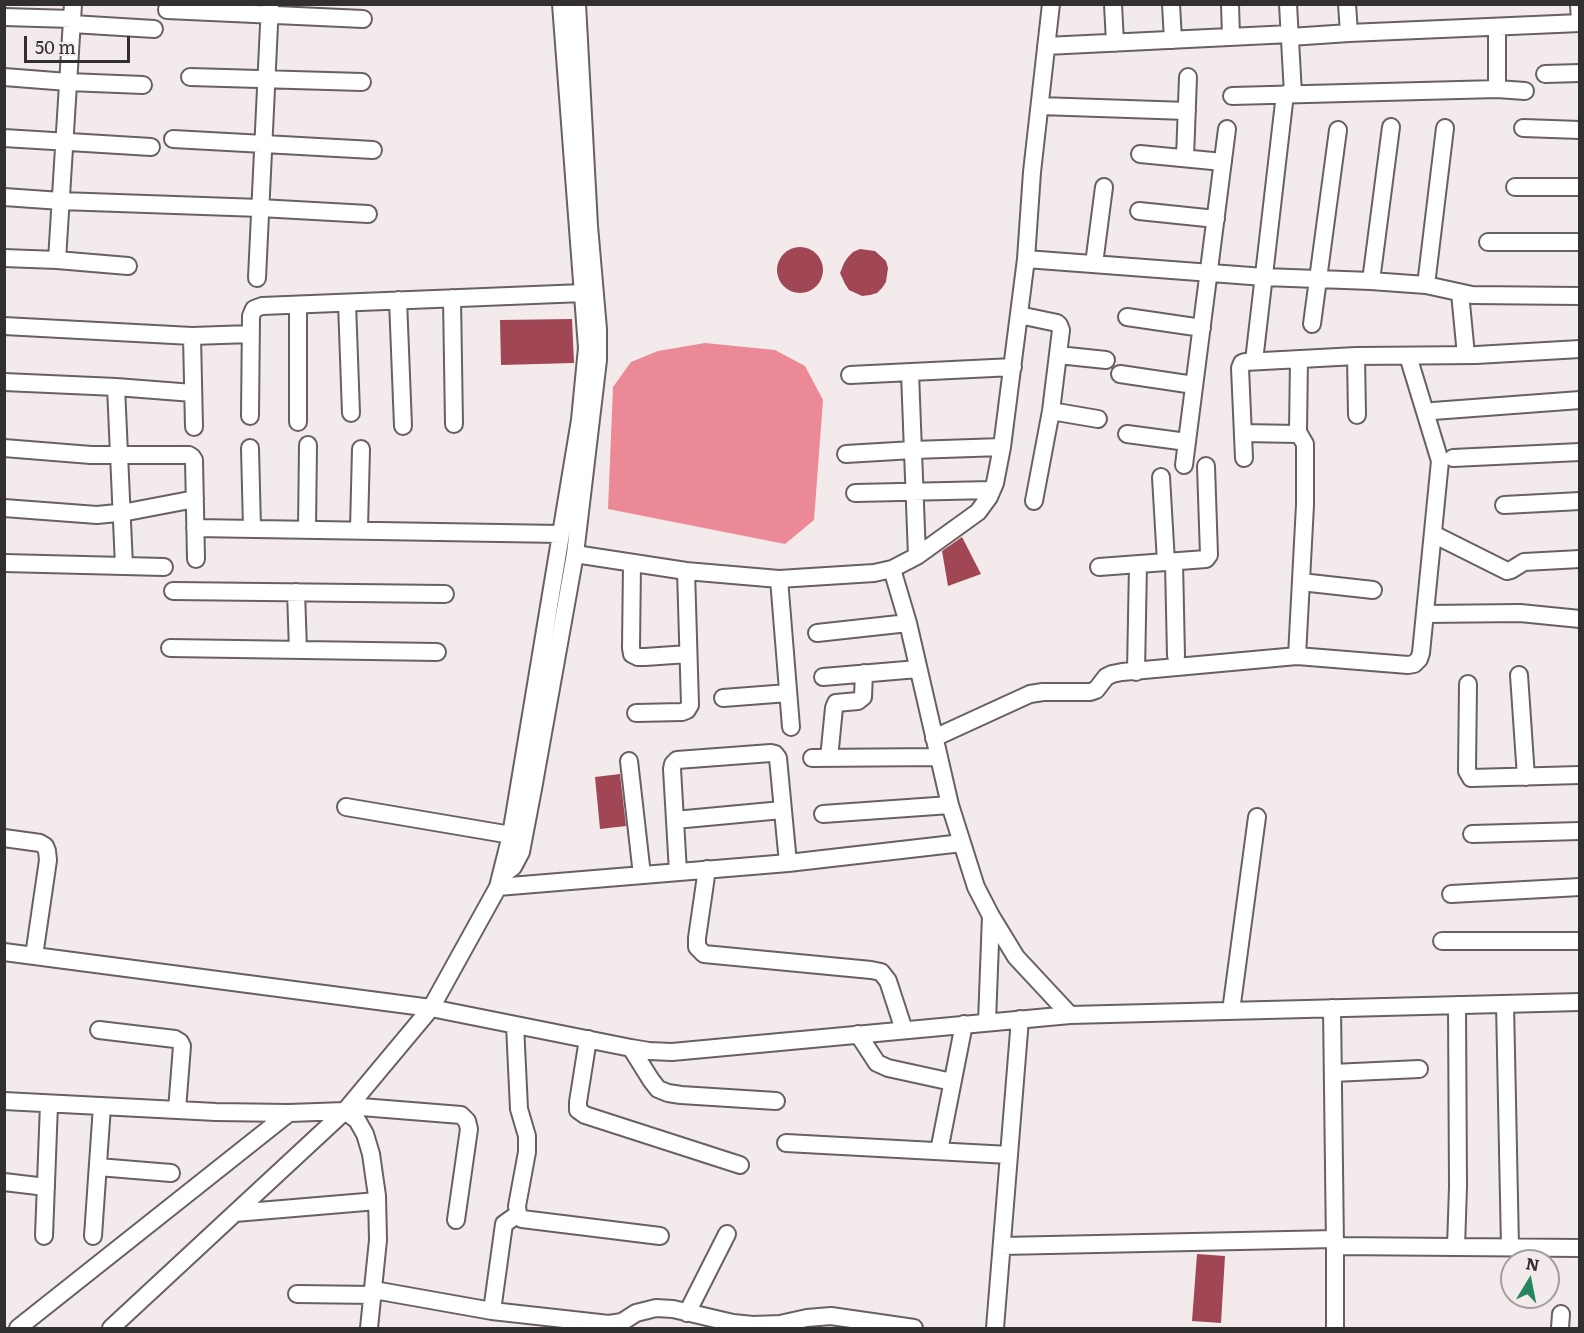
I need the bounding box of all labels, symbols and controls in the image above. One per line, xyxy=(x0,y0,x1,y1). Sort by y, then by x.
scale bar xyxy=(27,24,134,62)
text: 50 m xyxy=(35,33,76,60)
north arrow xyxy=(1500,1249,1560,1309)
text: N xyxy=(1524,1250,1541,1276)

